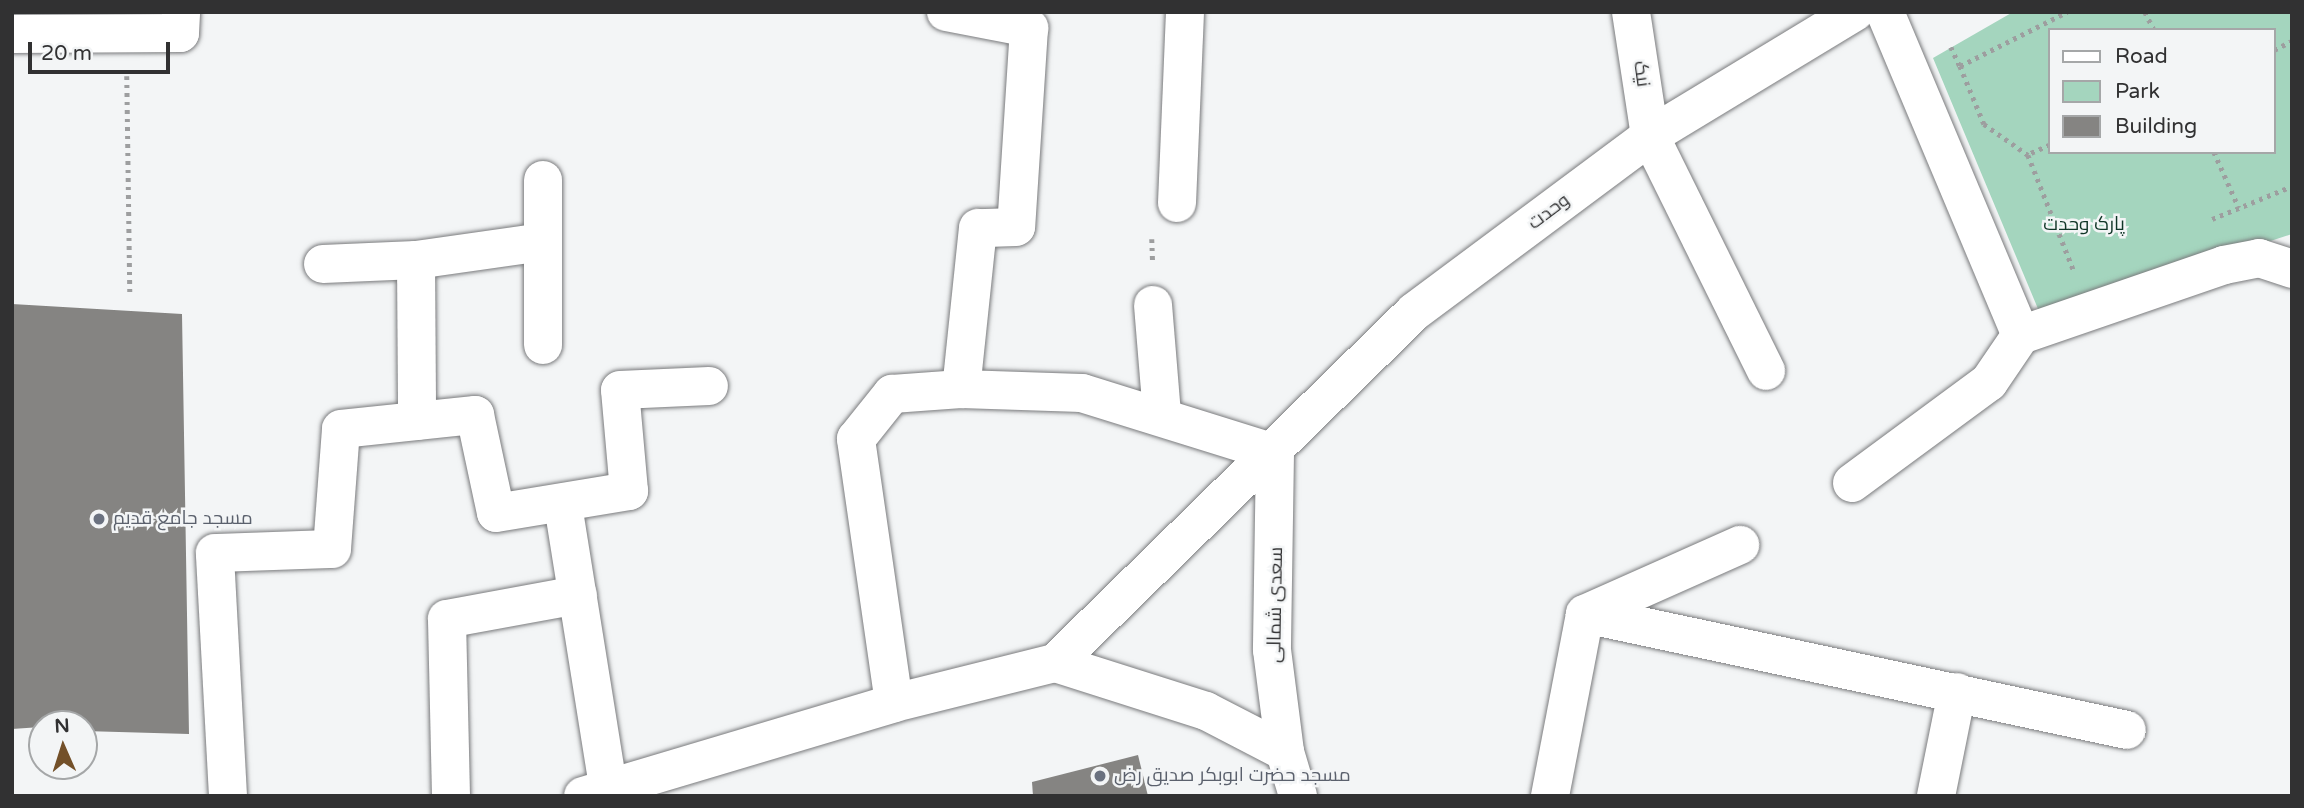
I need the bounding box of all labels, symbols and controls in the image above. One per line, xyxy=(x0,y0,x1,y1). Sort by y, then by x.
scale bar xyxy=(32,28,173,72)
legend xyxy=(2048,28,2276,154)
text: 20 m xyxy=(41,41,92,66)
text: Road xyxy=(2115,44,2168,69)
street label: نیک xyxy=(1628,59,1654,89)
text: Park xyxy=(2115,79,2160,104)
text: Building xyxy=(2115,114,2197,139)
street label: وحدت xyxy=(1524,189,1574,235)
park label: پارک وحدت xyxy=(2043,214,2125,236)
place label: مسجد جامع قدیم xyxy=(113,508,253,530)
marker: مسجد جامع قدیم xyxy=(91,511,107,527)
street label: سعدی شمالی xyxy=(1264,547,1288,663)
north arrow xyxy=(28,710,98,780)
text: N xyxy=(54,715,70,737)
place label: مسجد حضرت ابوبکر صدیق رض xyxy=(1114,765,1351,787)
marker: مسجد حضرت ابوبکر صدیق رض xyxy=(1092,768,1108,784)

